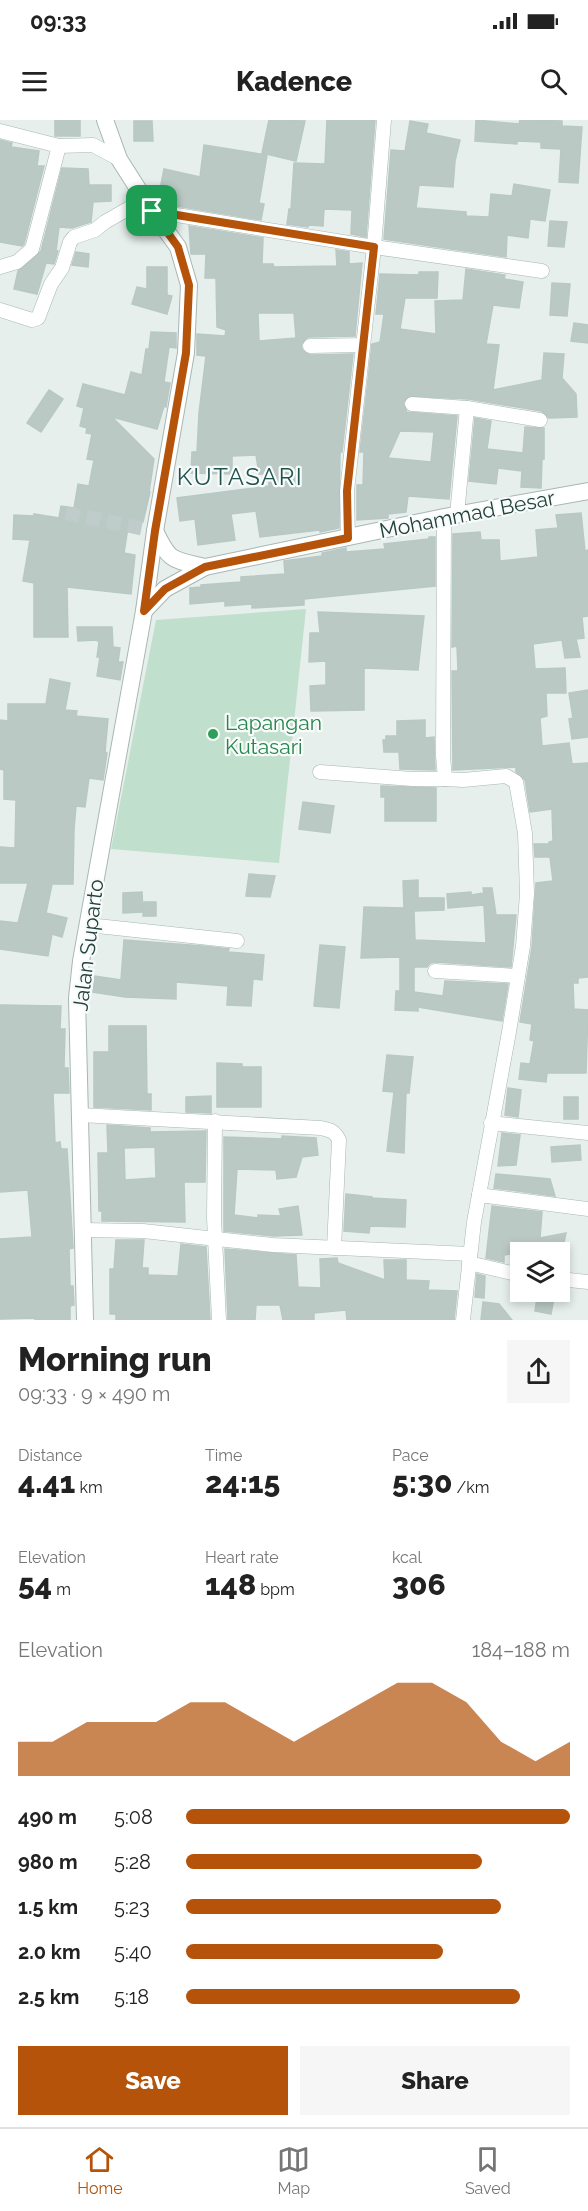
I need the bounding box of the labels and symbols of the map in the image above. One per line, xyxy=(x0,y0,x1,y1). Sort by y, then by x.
pin xyxy=(126,185,177,236)
district label: KUTASARI xyxy=(177,462,303,491)
street label: Mohammad Besar xyxy=(377,485,557,543)
place label: Lapangan Kutasari xyxy=(225,710,322,759)
marker: Lapangan Kutasari xyxy=(206,727,220,741)
street label: Jalan Suparto xyxy=(68,878,108,1012)

